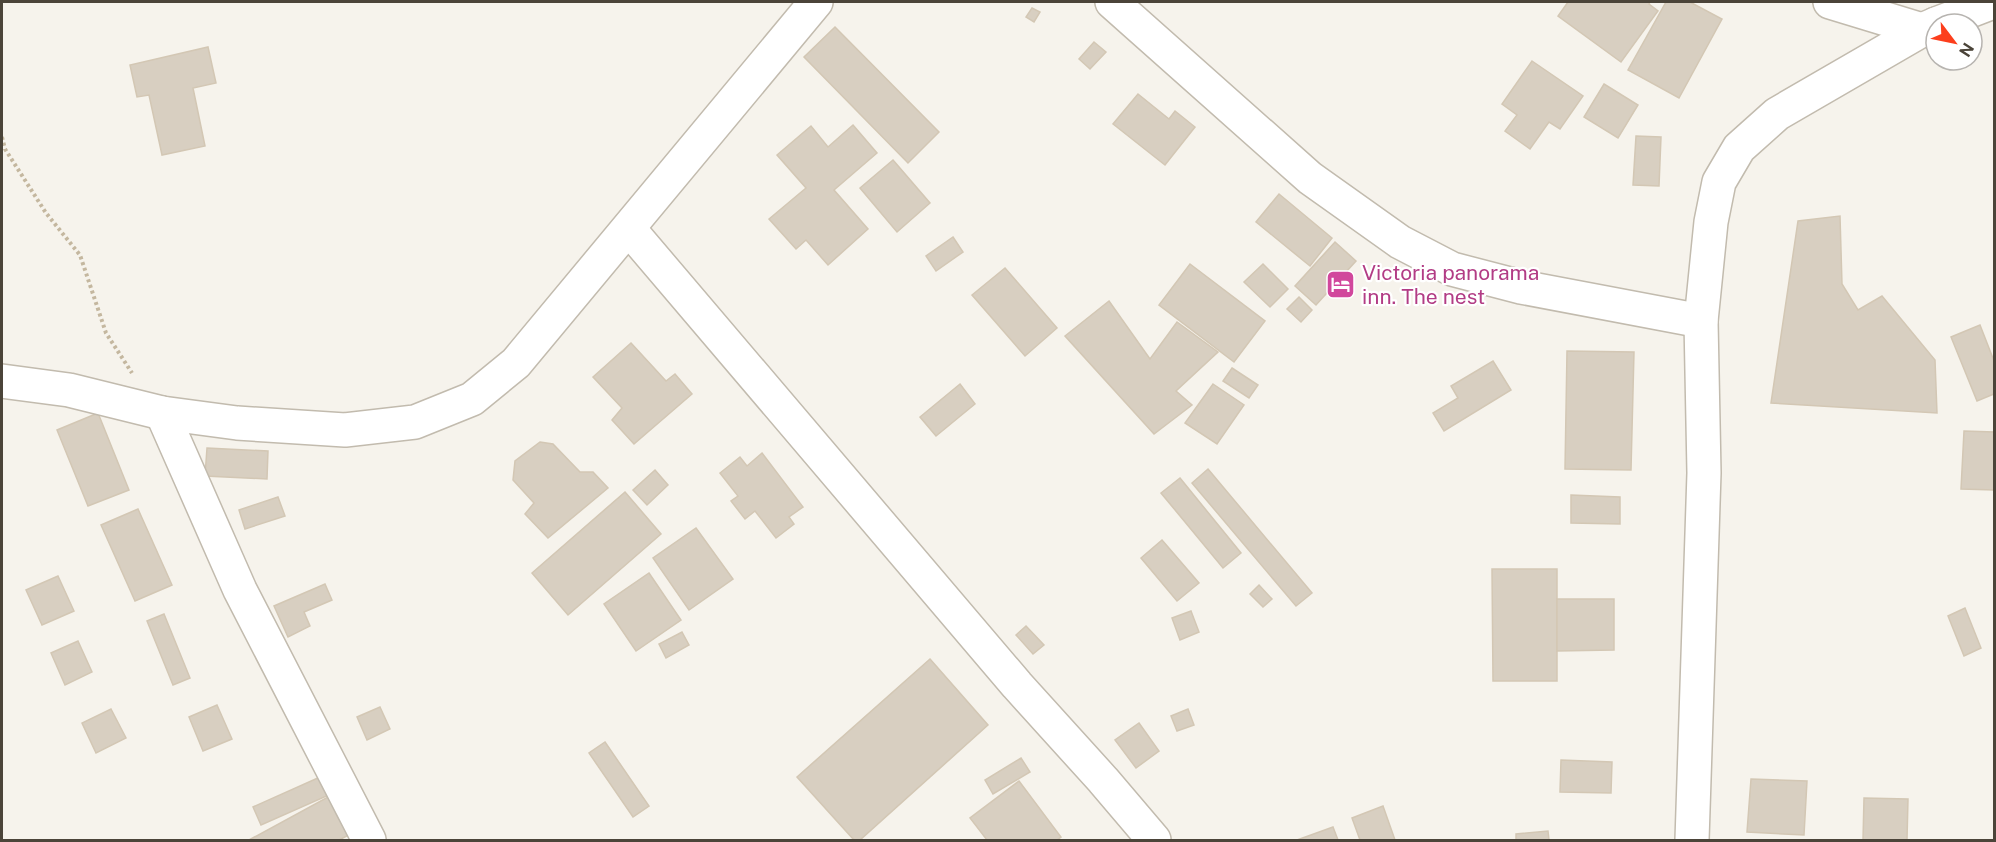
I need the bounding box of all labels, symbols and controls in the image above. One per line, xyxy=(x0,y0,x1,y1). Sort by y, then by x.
north arrow xyxy=(1924,12,1984,72)
text: N xyxy=(1955,39,1978,60)
place label: Victoria panorama inn. The nest xyxy=(1362,260,1539,309)
hotel icon: Victoria panorama inn. The nest xyxy=(1325,269,1357,301)

